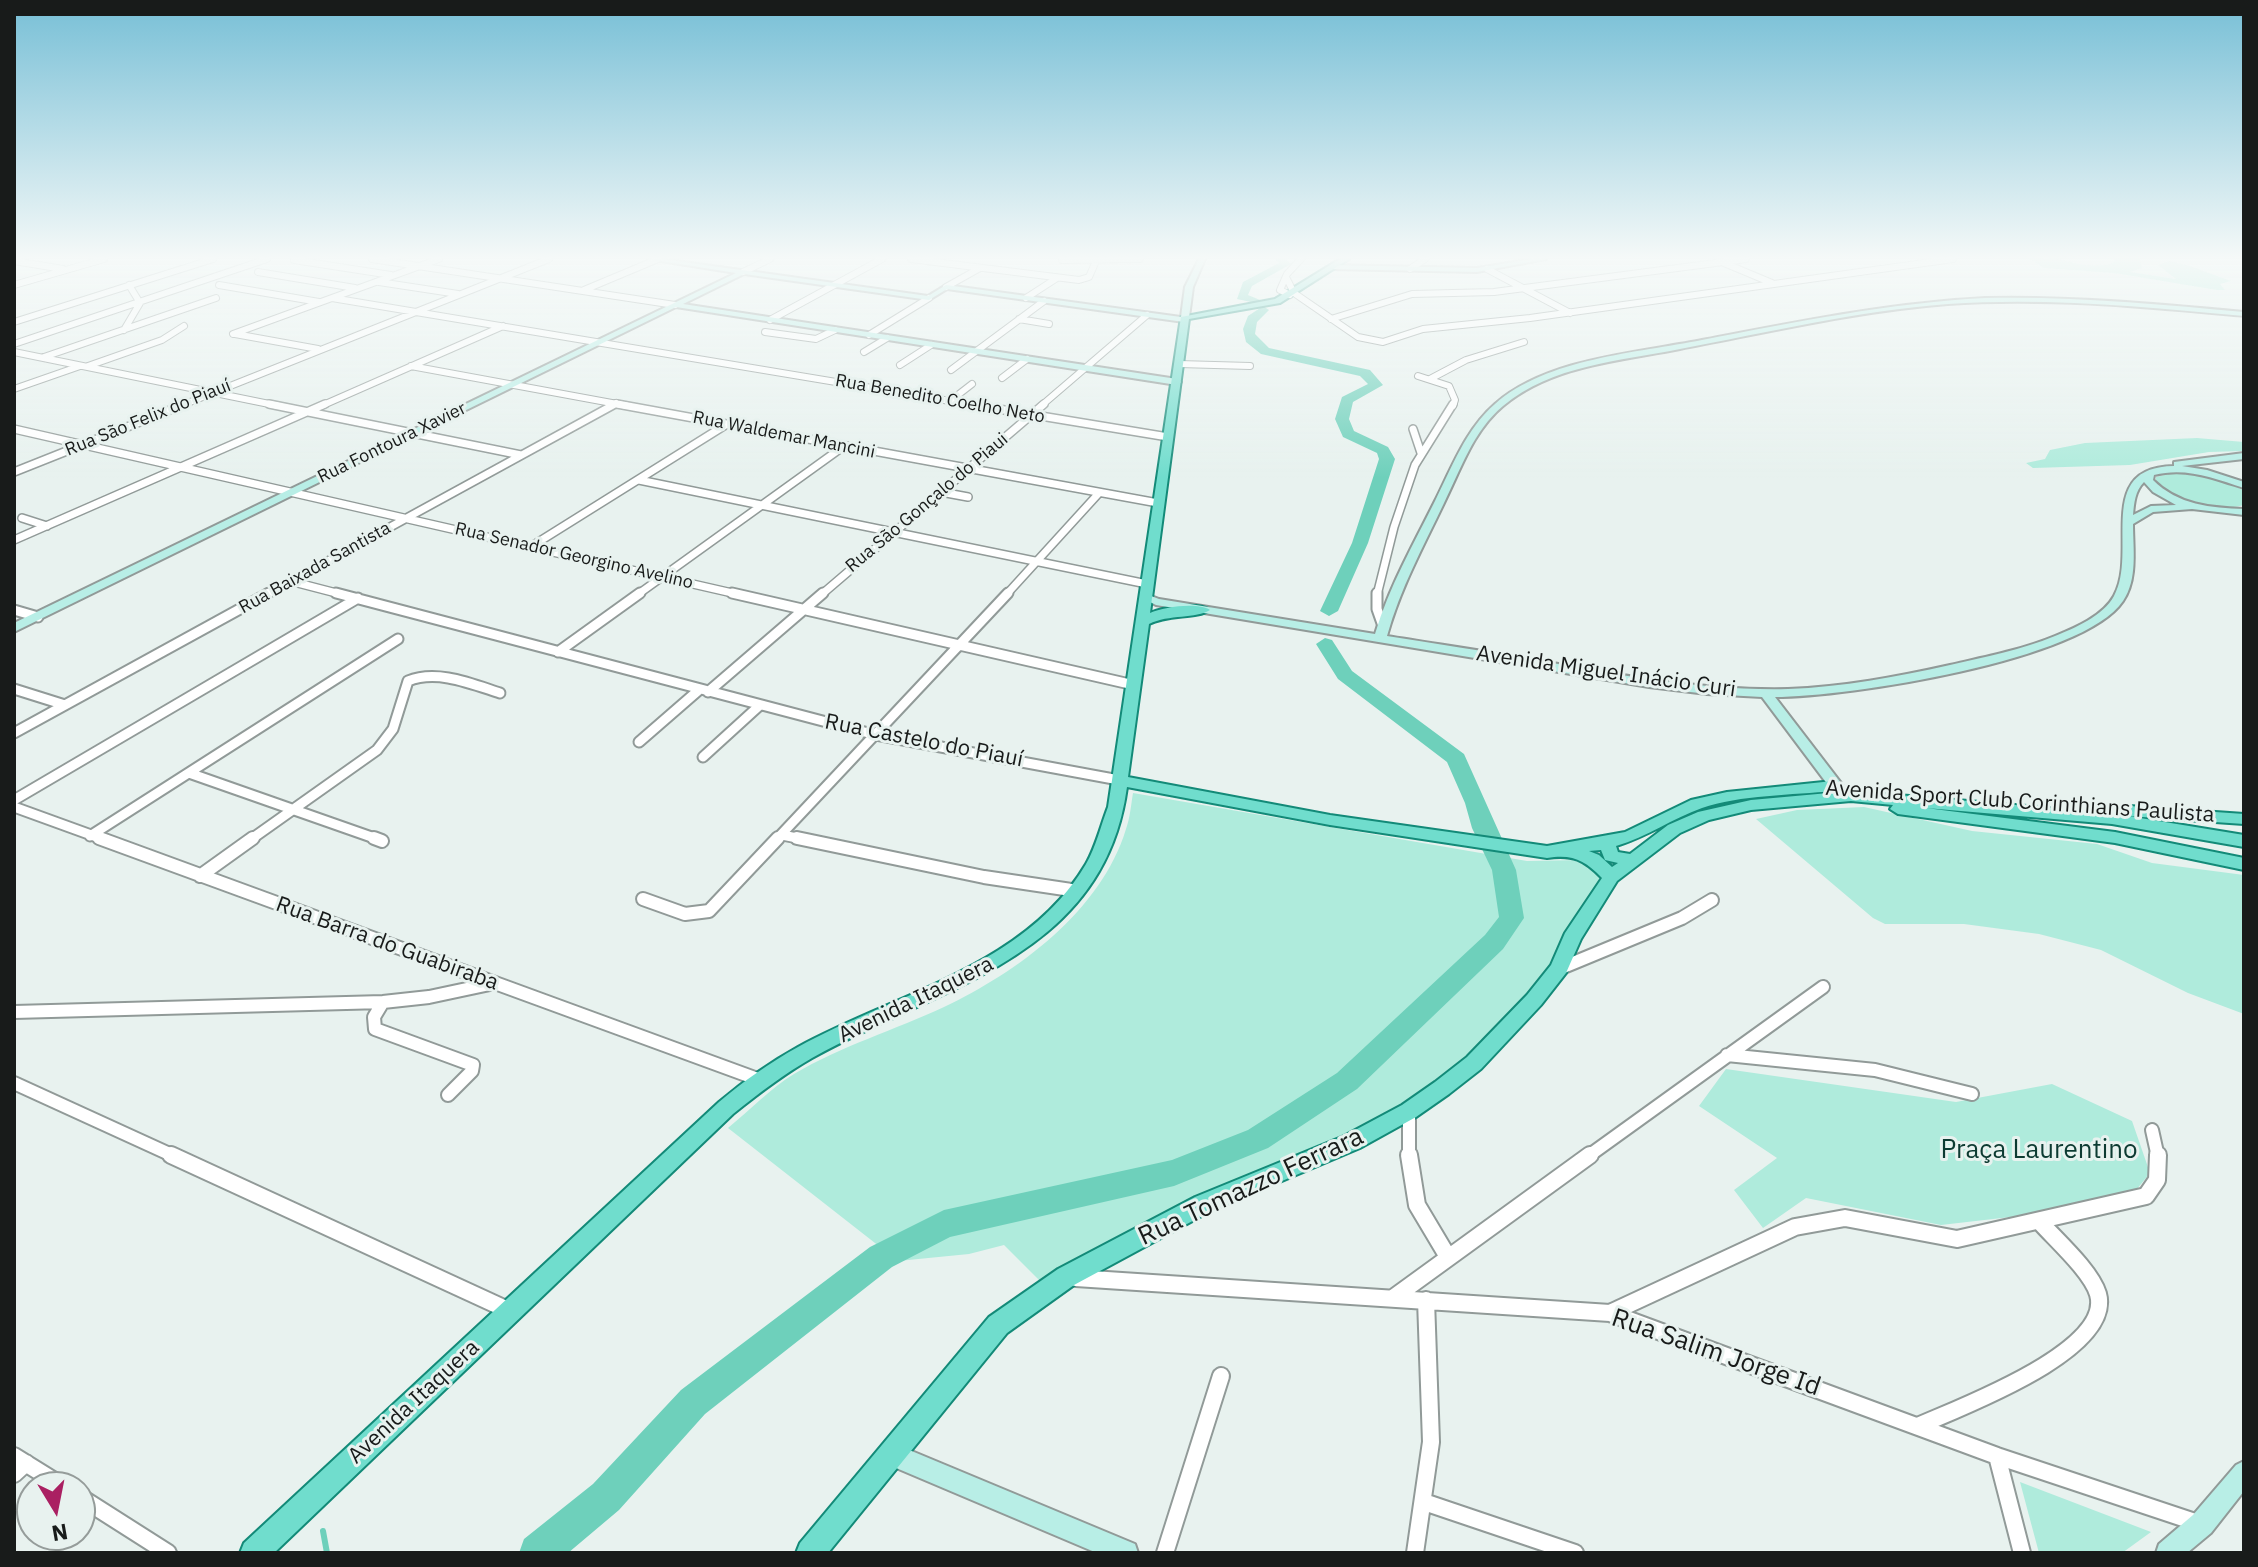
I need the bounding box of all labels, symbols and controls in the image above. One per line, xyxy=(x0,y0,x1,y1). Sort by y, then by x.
street label: Rua Benedito Coelho Neto xyxy=(834,370,1046,428)
street label: Rua São Felix do Piauí xyxy=(62,375,234,461)
street label: Rua Fontoura Xavier xyxy=(314,398,470,488)
street label: Rua Waldemar Mancini xyxy=(691,407,877,463)
street label: Rua São Gonçalo do Piaui xyxy=(841,429,1013,577)
street label: Rua Baixada Santista xyxy=(235,517,395,619)
street label: Rua Senador Georgino Avelino xyxy=(453,518,695,594)
street label: Avenida Miguel Inácio Curi xyxy=(1475,641,1737,703)
street label: Rua Castelo do Piauí xyxy=(823,709,1025,773)
street label: Avenida Sport Club Corinthians Paulista xyxy=(1825,775,2215,829)
street label: Rua Barra do Guabiraba xyxy=(272,891,502,997)
street label: Avenida Itaquera xyxy=(834,951,998,1049)
street label: Rua Tomazzo Ferrara xyxy=(1134,1121,1368,1253)
park label: Praça Laurentino xyxy=(1941,1134,2137,1166)
street label: Rua Salim Jorge Id xyxy=(1607,1303,1825,1403)
street label: Avenida Itaquera xyxy=(343,1335,485,1469)
north arrow xyxy=(16,1471,96,1551)
text: N xyxy=(50,1517,70,1549)

